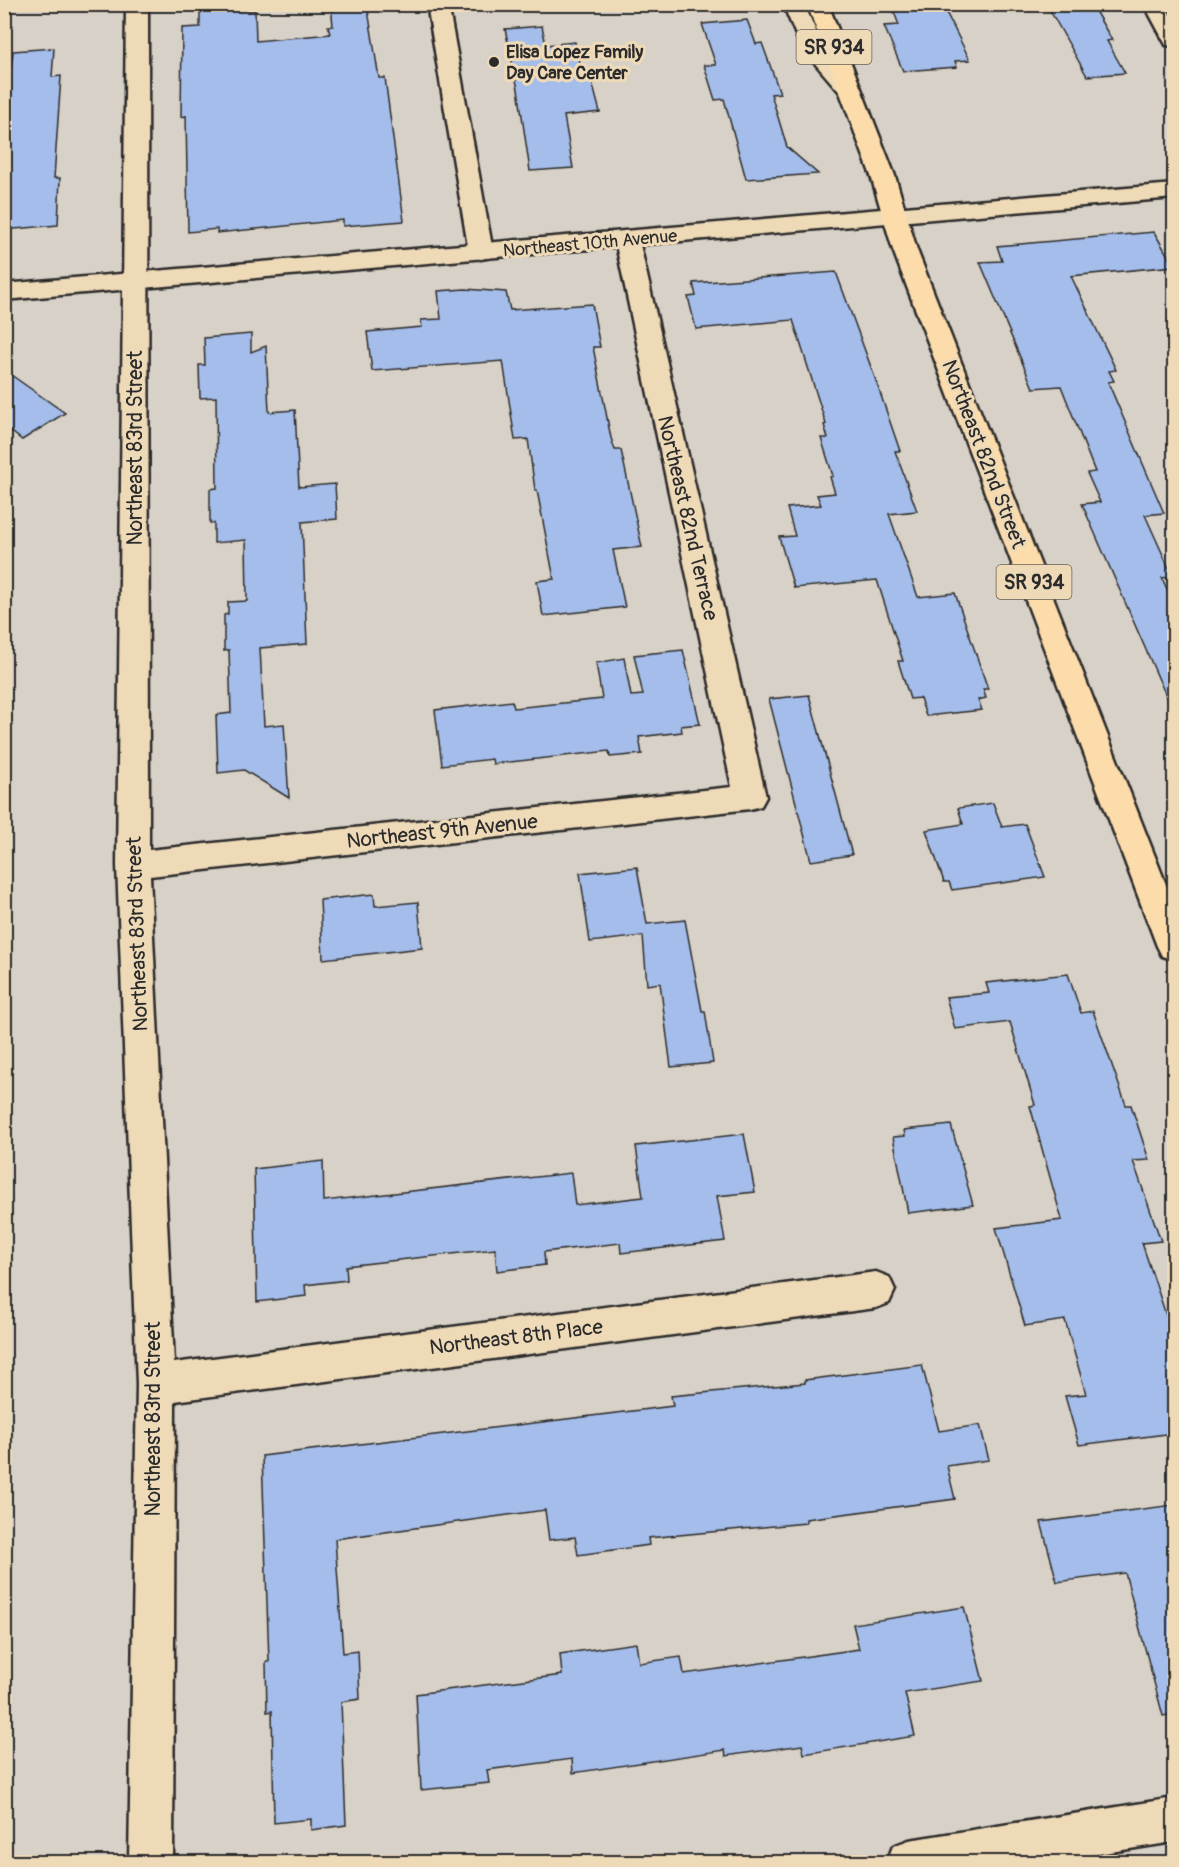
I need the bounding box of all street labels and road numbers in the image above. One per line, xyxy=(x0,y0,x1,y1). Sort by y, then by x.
road number: SR 934 xyxy=(796,30,872,64)
street label: Northeast 10th Avenue xyxy=(502,224,678,263)
street label: Northeast 83rd Street xyxy=(122,350,149,545)
street label: Northeast 82nd Street xyxy=(935,356,1032,553)
street label: Northeast 82nd Terrace xyxy=(651,413,724,624)
road number: SR 934 xyxy=(996,565,1072,599)
street label: Northeast 9th Avenue xyxy=(345,808,540,855)
street label: Northeast 83rd Street xyxy=(121,836,154,1032)
street label: Northeast 8th Place xyxy=(428,1313,605,1362)
street label: Northeast 83rd Street xyxy=(140,1321,167,1516)

